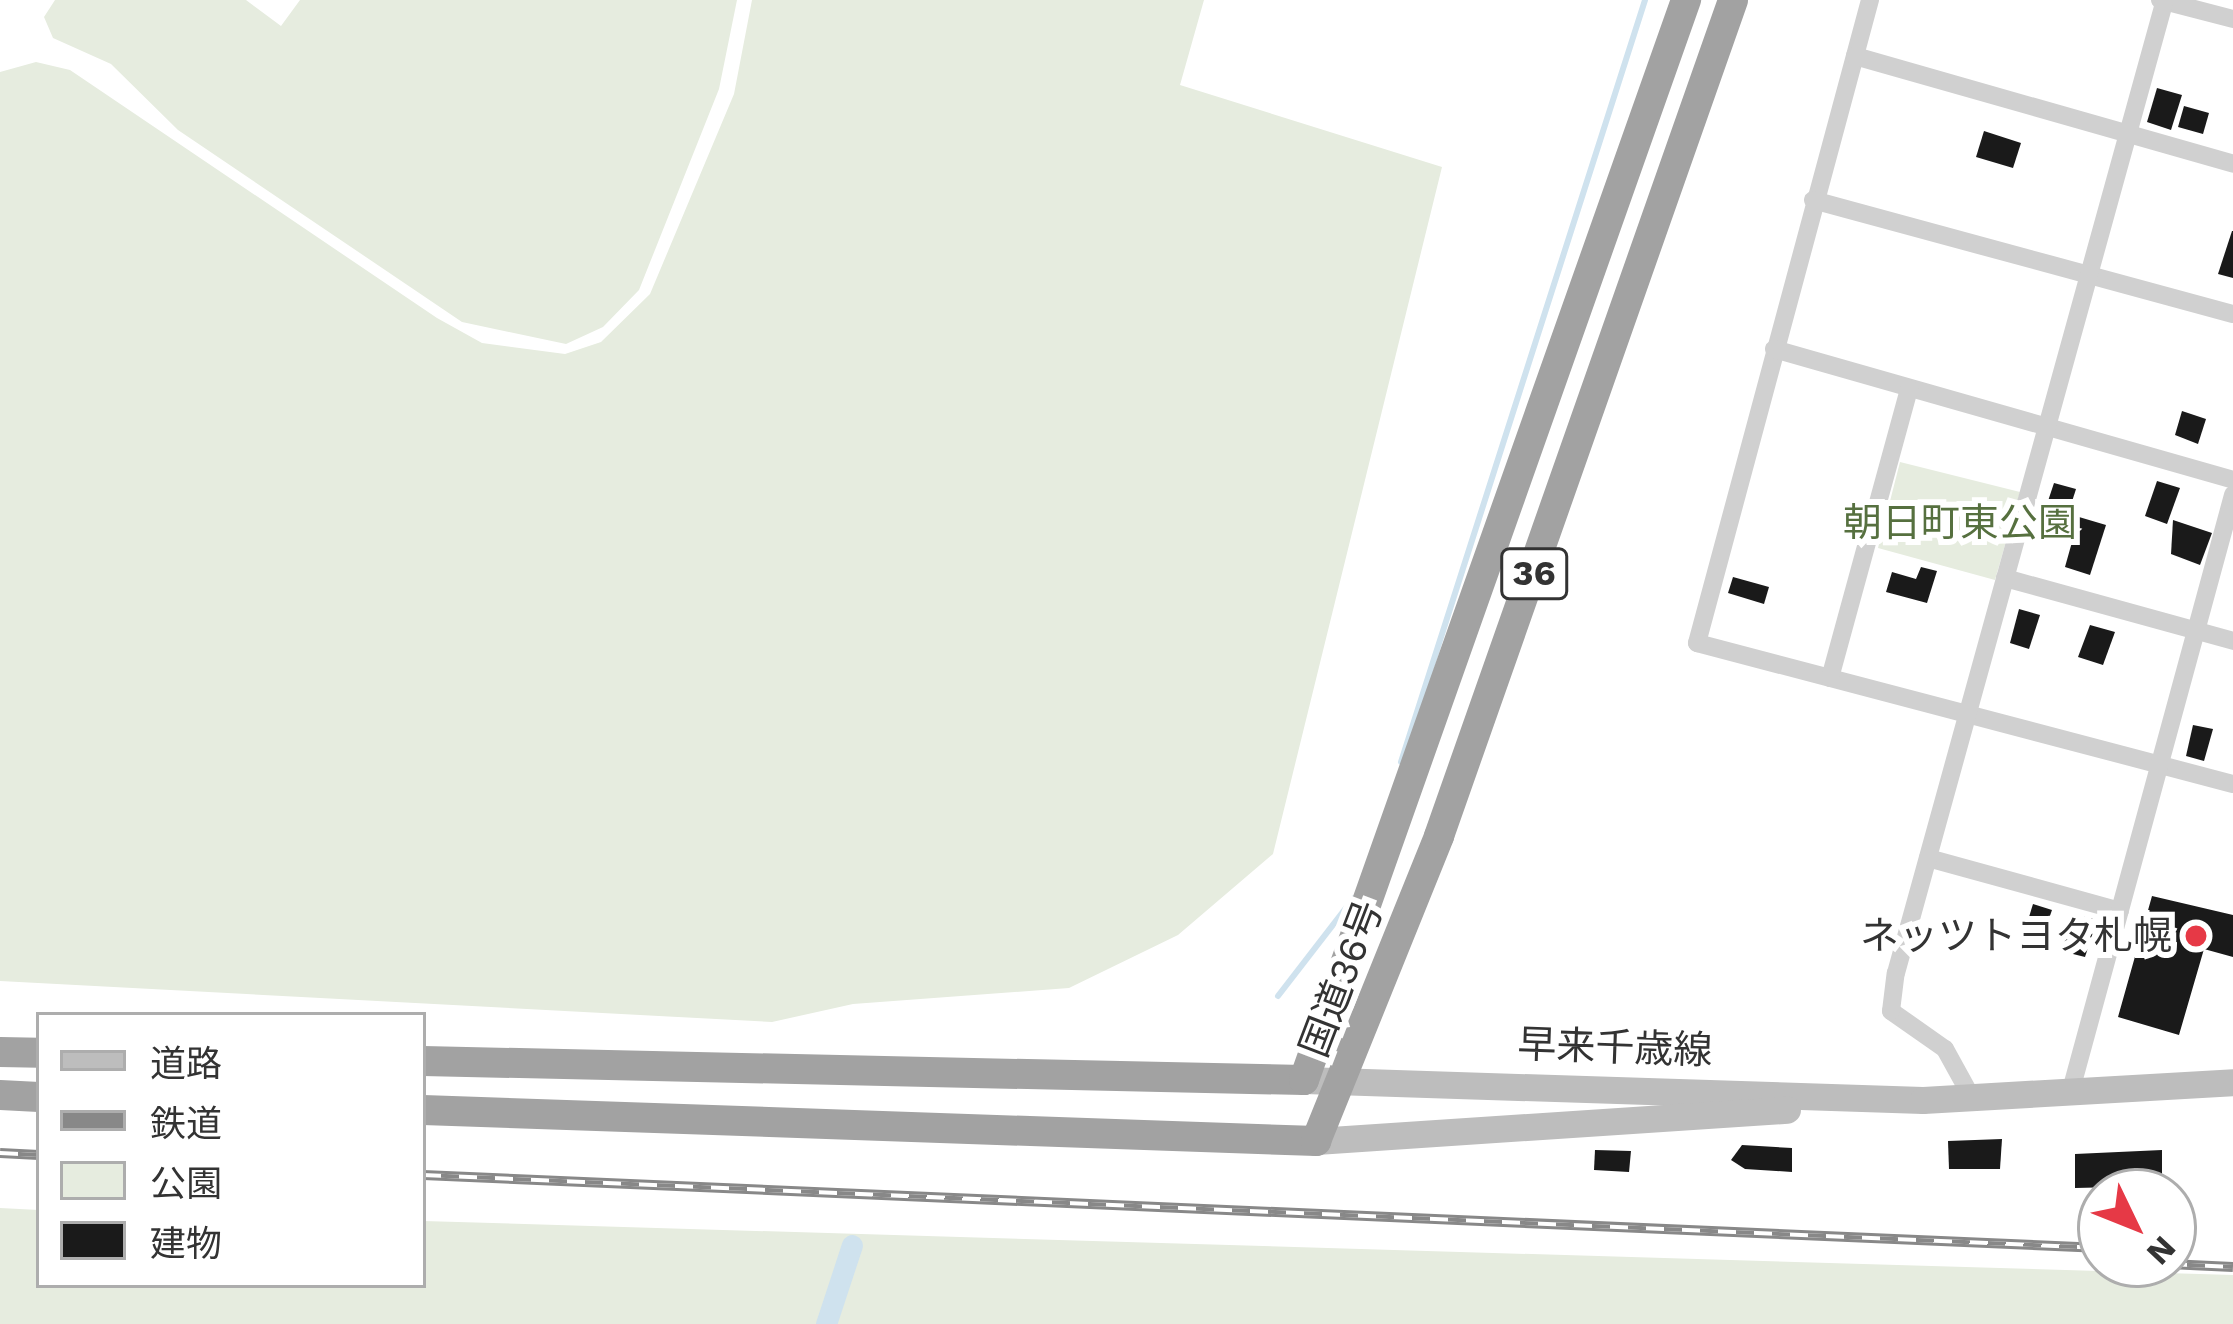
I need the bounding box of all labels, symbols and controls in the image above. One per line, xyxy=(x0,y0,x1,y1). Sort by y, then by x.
park label: 朝日町東公園 xyxy=(1843,500,2077,546)
road number: 36 xyxy=(1498,544,1570,604)
street label: 国道36号 xyxy=(1291,894,1393,1064)
place label: ネッツトヨタ札幌 xyxy=(1860,913,2172,959)
marker: ネッツトヨタ札幌 xyxy=(2183,923,2209,949)
legend xyxy=(36,1012,426,1288)
street label: 早来千歳線 xyxy=(1517,1021,1713,1075)
text: 道路 xyxy=(150,1043,222,1085)
text: 鉄道 xyxy=(150,1103,222,1145)
text: 公園 xyxy=(150,1163,222,1205)
north arrow xyxy=(2077,1168,2197,1288)
text: 建物 xyxy=(150,1223,222,1265)
text: N xyxy=(2139,1229,2184,1273)

